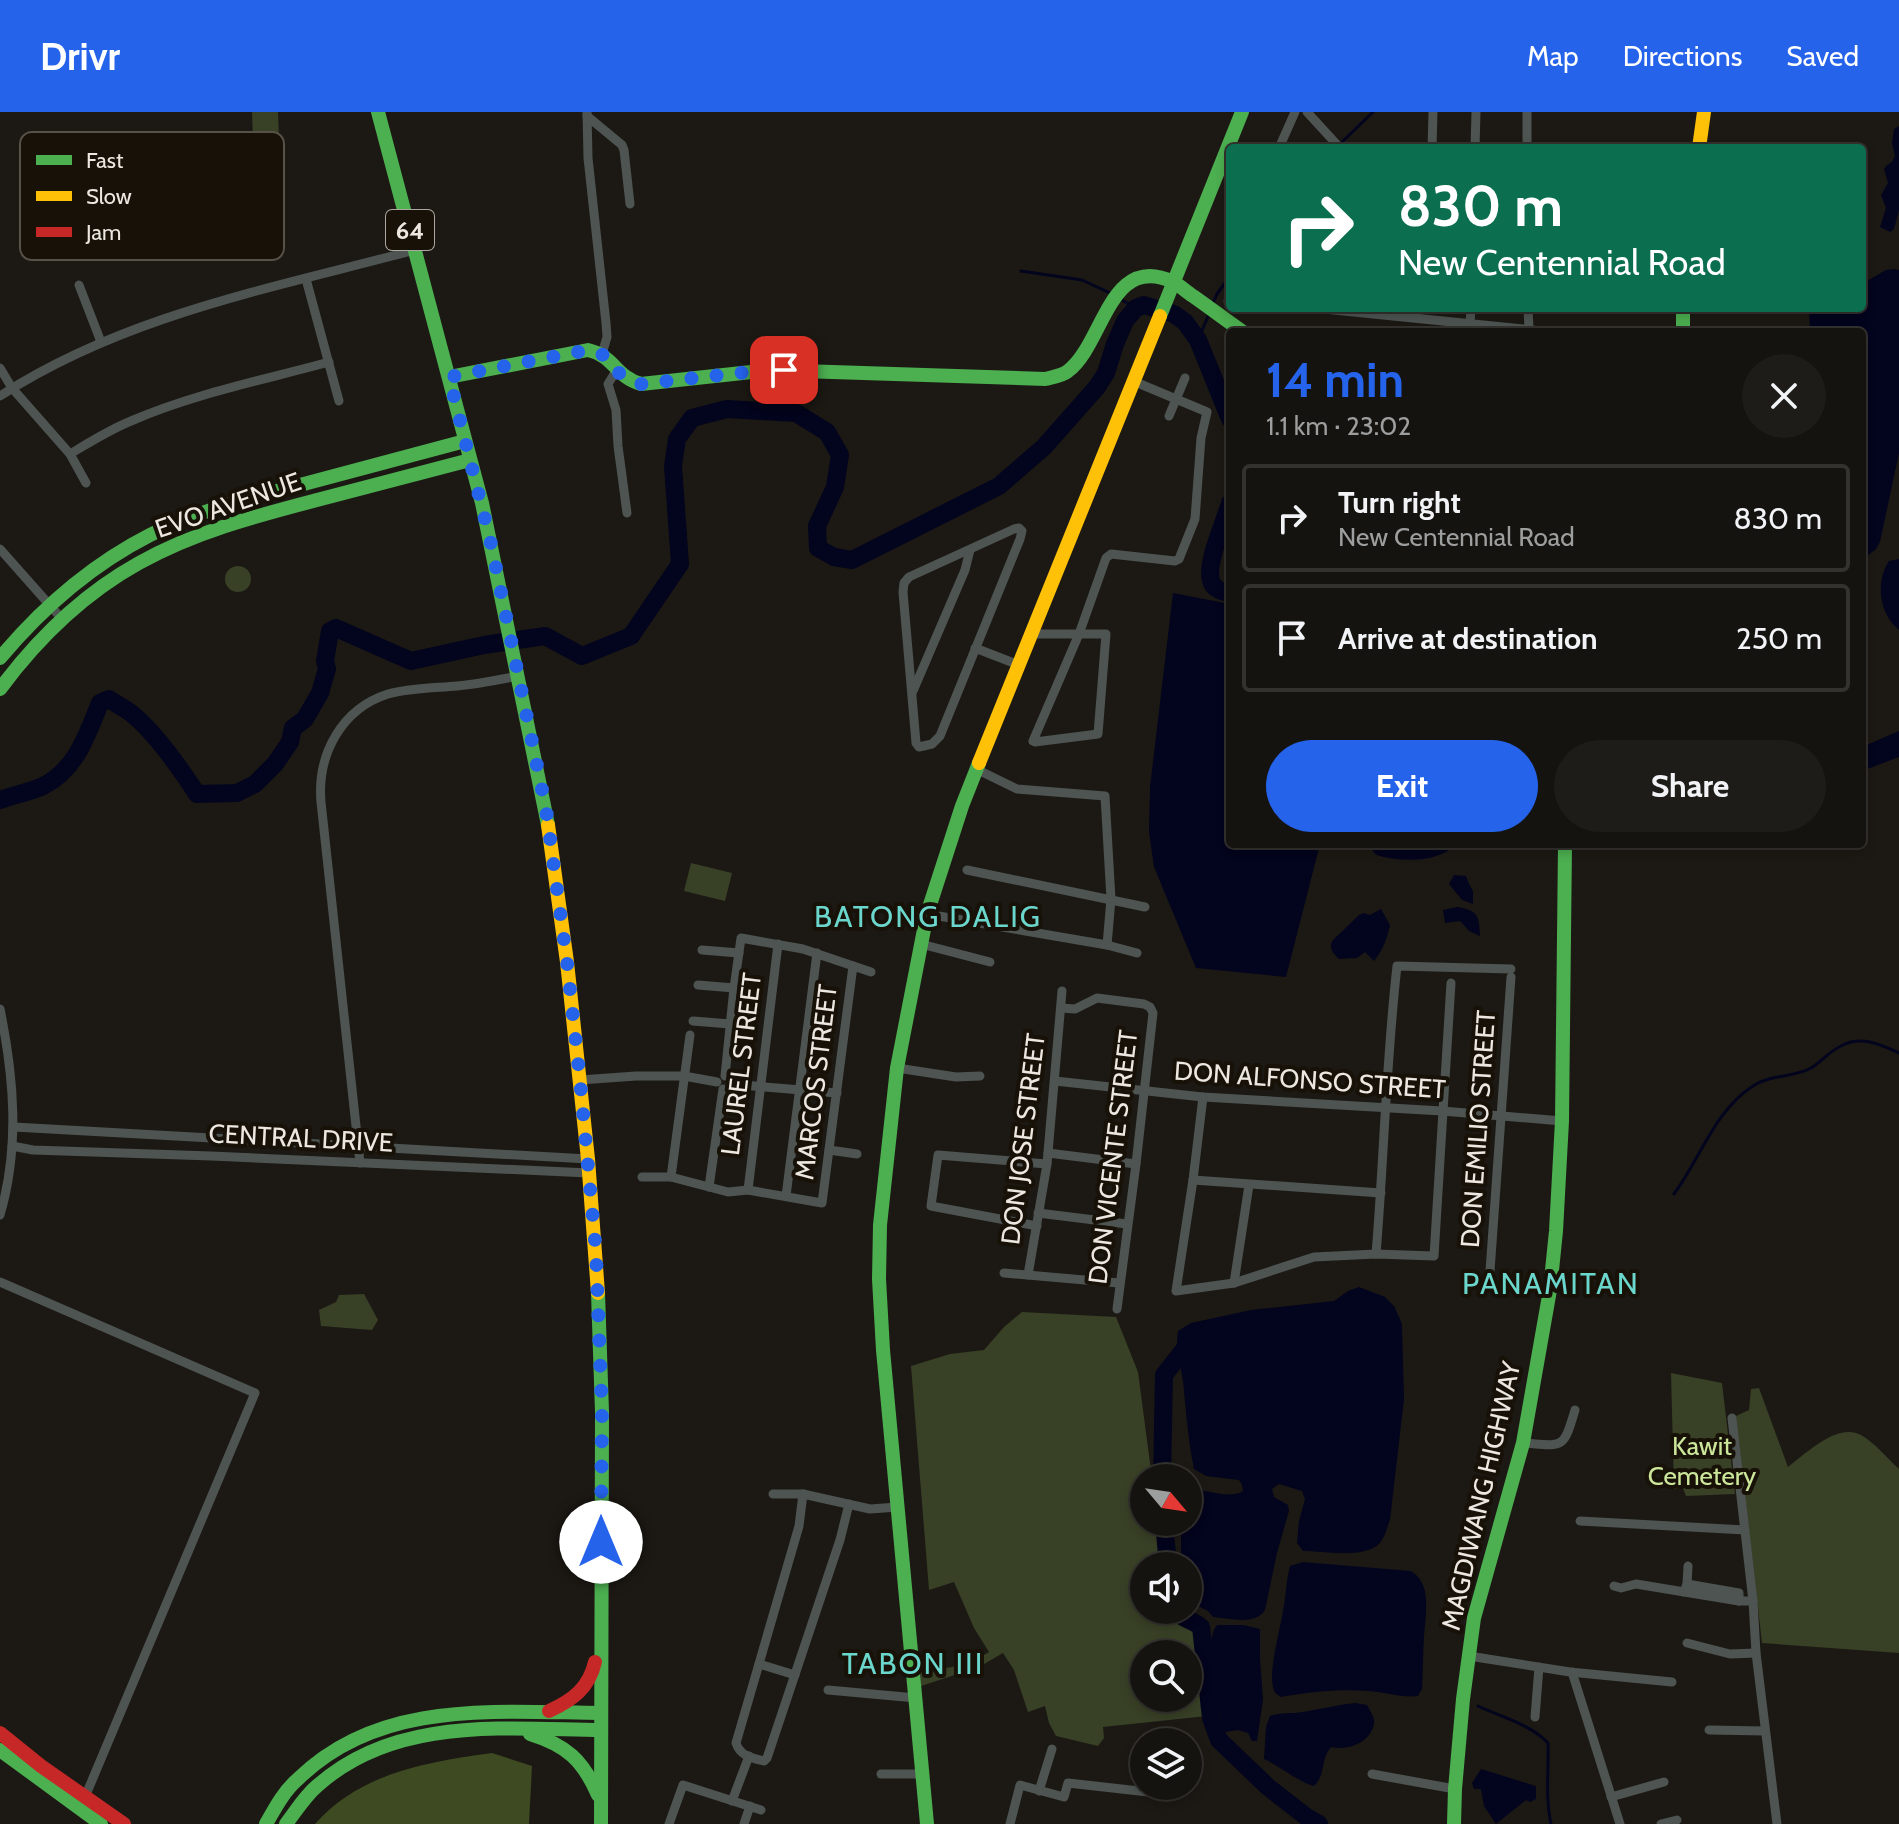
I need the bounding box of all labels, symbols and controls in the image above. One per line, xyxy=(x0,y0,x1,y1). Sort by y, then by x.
text: Drivr xyxy=(40,33,120,80)
text: Map xyxy=(1527,39,1579,73)
text: Directions xyxy=(1623,39,1742,73)
text: Saved xyxy=(1786,39,1859,73)
legend xyxy=(20,132,284,260)
text: Fast xyxy=(86,147,124,174)
text: 830 m xyxy=(1398,172,1563,240)
icon: right xyxy=(1266,176,1370,280)
text: Slow xyxy=(86,183,132,210)
road number: 64 xyxy=(386,210,434,250)
text: Jam xyxy=(85,219,121,246)
text: New Centennial Road xyxy=(1398,240,1726,284)
pin xyxy=(750,336,818,404)
icon: arrive xyxy=(762,348,806,392)
text: 14 min xyxy=(1266,351,1404,409)
button: close xyxy=(1742,354,1826,438)
text: 1.1 km · 23:02 xyxy=(1266,410,1411,442)
street label: EVO AVENUE xyxy=(151,465,305,545)
text: Turn right xyxy=(1338,484,1461,521)
icon: right xyxy=(1270,496,1314,540)
text: 830 m xyxy=(1734,500,1822,537)
text: New Centennial Road xyxy=(1338,521,1575,553)
icon: arrive xyxy=(1270,616,1314,660)
text: Arrive at destination xyxy=(1338,620,1598,657)
text: 250 m xyxy=(1736,620,1822,657)
button: Exit xyxy=(1266,740,1538,832)
button: Share xyxy=(1554,740,1826,832)
district label: BATONG DALIG xyxy=(814,898,1042,935)
street label: LAUREL STREET xyxy=(714,971,768,1157)
street label: MARCOS STREET xyxy=(788,982,844,1182)
street label: DON EMILIO STREET xyxy=(1454,1009,1502,1249)
street label: DON VICENTE STREET xyxy=(1082,1028,1144,1286)
street label: DON JOSE STREET xyxy=(994,1031,1052,1246)
street label: DON ALFONSO STREET xyxy=(1173,1055,1447,1105)
street label: CENTRAL DRIVE xyxy=(208,1117,394,1159)
district label: PANAMITAN xyxy=(1462,1265,1640,1302)
street label: MAGDIWANG HIGHWAY xyxy=(1435,1358,1528,1633)
park label: Kawit Cemetery xyxy=(1648,1430,1756,1492)
north arrow xyxy=(1130,1464,1202,1536)
map controls xyxy=(1130,1464,1202,1800)
position arrow xyxy=(559,1500,643,1584)
button: sound xyxy=(1130,1552,1202,1624)
button: search xyxy=(1130,1640,1202,1712)
district label: TABON III xyxy=(842,1645,984,1682)
button: layers xyxy=(1130,1728,1202,1800)

